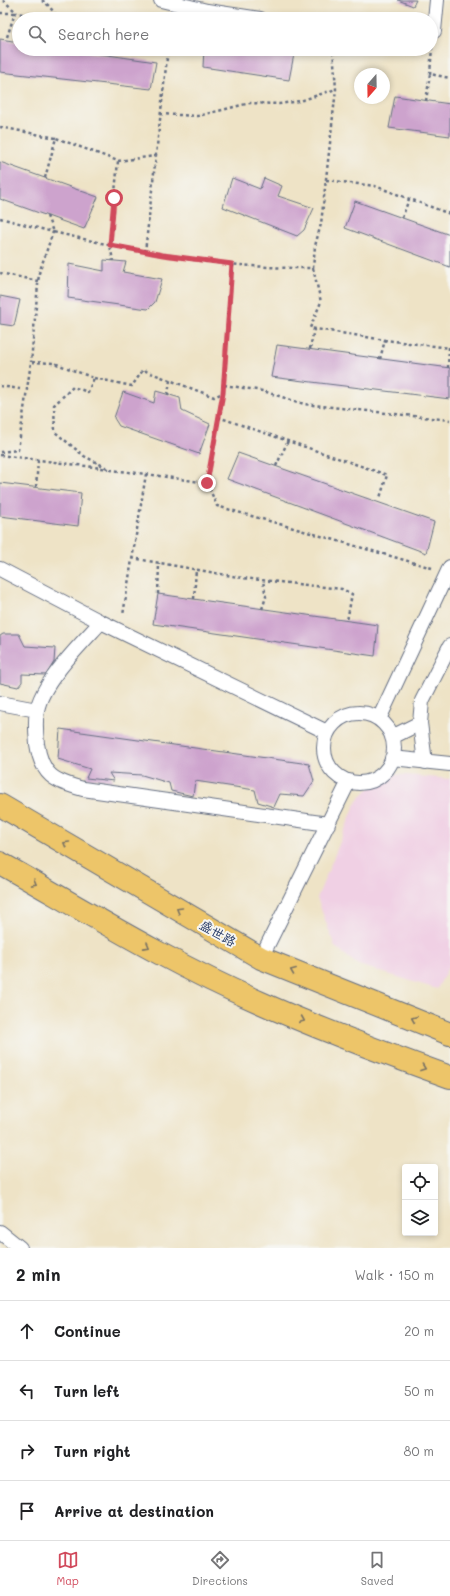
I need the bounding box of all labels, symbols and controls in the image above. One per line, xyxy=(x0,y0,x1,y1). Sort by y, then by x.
search box xyxy=(12,12,438,56)
icon: search xyxy=(26,23,48,45)
text: Search here xyxy=(58,24,149,44)
north arrow xyxy=(354,68,390,104)
route start xyxy=(105,189,123,207)
route end xyxy=(198,474,216,492)
one-way arrow xyxy=(63,842,71,849)
one-way arrow xyxy=(30,878,37,885)
one-way arrow xyxy=(176,907,183,914)
street label: 盛世路 xyxy=(197,915,239,950)
one-way arrow xyxy=(143,942,150,949)
one-way arrow xyxy=(290,967,297,975)
one-way arrow xyxy=(299,1016,306,1024)
one-way arrow xyxy=(410,1016,417,1024)
one-way arrow xyxy=(420,1063,427,1071)
map controls xyxy=(402,1164,438,1236)
button: locate xyxy=(402,1164,438,1200)
button: layers xyxy=(402,1200,438,1236)
text: 2 min xyxy=(16,1263,61,1285)
text: Walk · 150 m xyxy=(354,1266,434,1283)
icon: ahead xyxy=(16,1320,38,1342)
text: Continue xyxy=(54,1321,121,1341)
text: 20 m xyxy=(404,1322,434,1339)
icon: left xyxy=(16,1380,38,1402)
text: Turn left xyxy=(54,1381,119,1401)
text: 50 m xyxy=(404,1382,434,1399)
icon: right xyxy=(16,1440,38,1462)
text: Turn right xyxy=(54,1441,131,1461)
text: 80 m xyxy=(404,1442,434,1459)
icon: arrive xyxy=(16,1500,38,1522)
text: Arrive at destination xyxy=(54,1501,214,1521)
tab: Map xyxy=(57,1549,79,1588)
tab: Directions xyxy=(192,1549,248,1588)
tab: Saved xyxy=(361,1549,393,1588)

